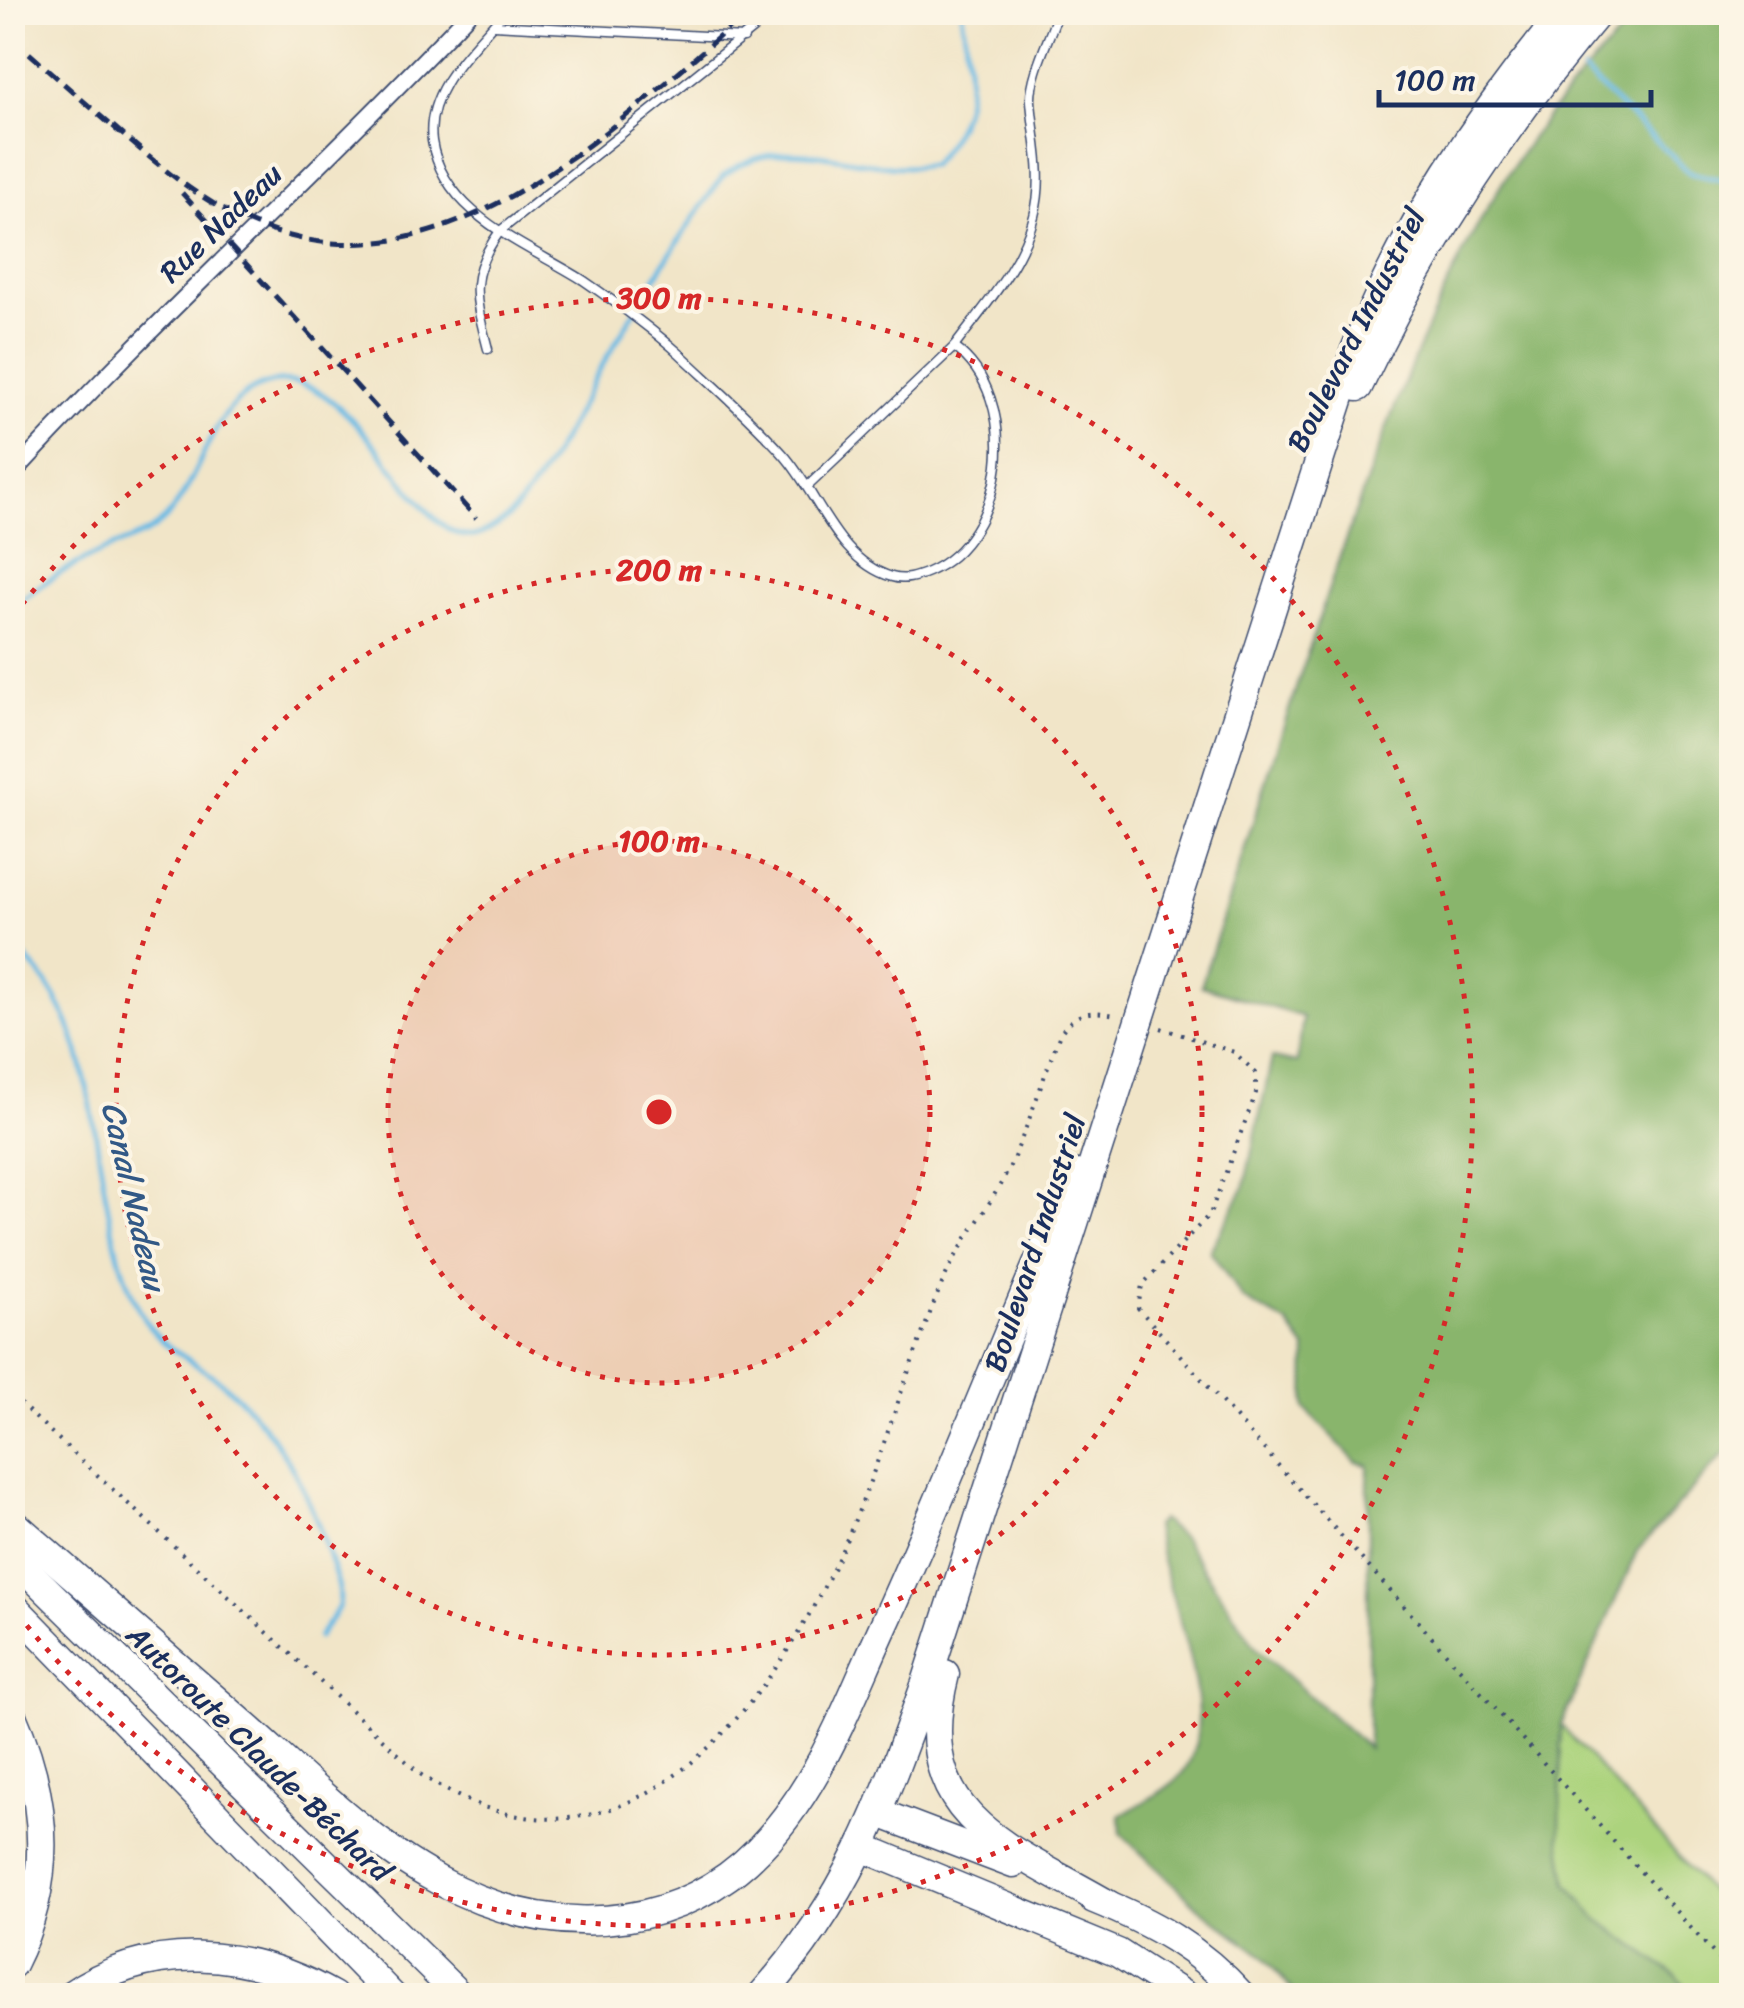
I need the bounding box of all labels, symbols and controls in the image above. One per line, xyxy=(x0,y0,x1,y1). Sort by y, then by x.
scale bar xyxy=(1379,45,1652,107)
text: 100 m xyxy=(1394,53,1476,107)
street label: Rue Nadeau xyxy=(146,149,296,297)
street label: Boulevard Industriel xyxy=(1271,197,1442,462)
text: 300 m xyxy=(615,271,702,325)
text: 200 m xyxy=(616,543,702,597)
text: 100 m xyxy=(618,814,700,868)
centre of rings xyxy=(641,1094,677,1130)
water label: Canal Nadeau xyxy=(84,1096,184,1300)
street label: Boulevard Industriel xyxy=(968,1106,1103,1379)
street label: Autoroute Claude-Béchard xyxy=(112,1610,407,1897)

